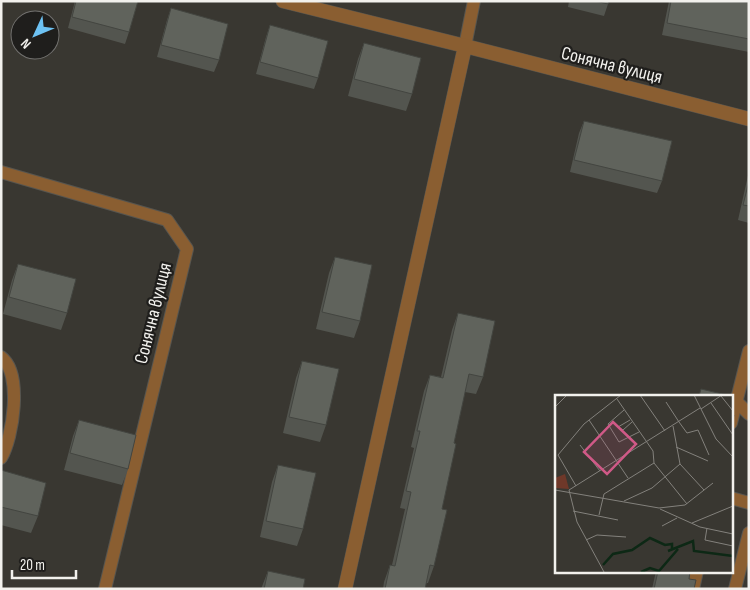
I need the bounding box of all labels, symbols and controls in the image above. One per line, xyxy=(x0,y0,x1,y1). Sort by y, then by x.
north arrow xyxy=(10,10,60,60)
text: N xyxy=(17,35,35,52)
street label: Сонячна вулиця xyxy=(559,42,665,89)
street label: Сонячна вулиця xyxy=(130,260,177,366)
inset map xyxy=(555,395,732,572)
scale bar xyxy=(12,548,76,580)
text: 20 m xyxy=(20,556,45,575)

